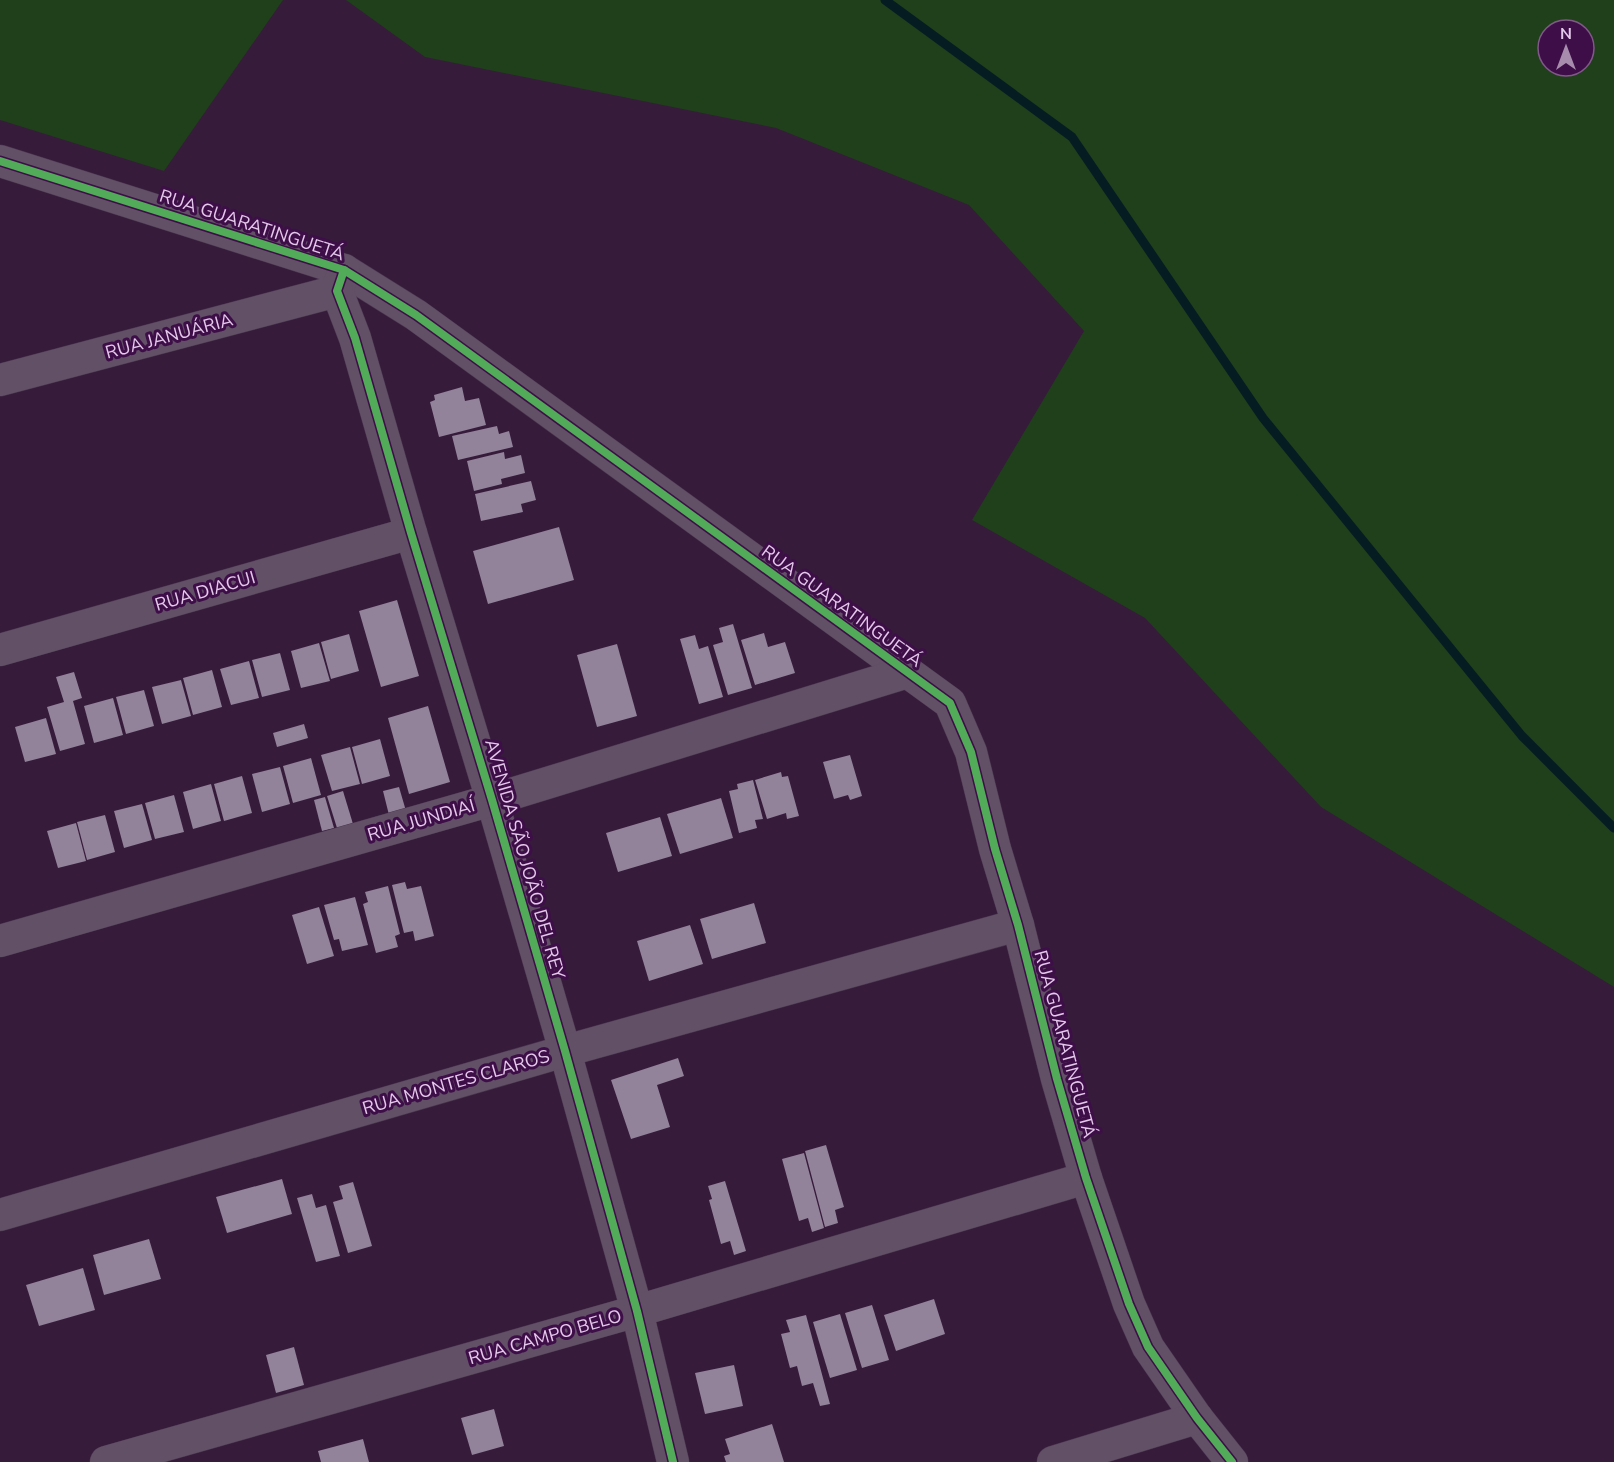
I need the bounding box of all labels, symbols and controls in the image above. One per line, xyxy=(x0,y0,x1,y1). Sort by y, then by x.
north arrow xyxy=(1536,18,1596,78)
text: N xyxy=(1560,23,1572,45)
street label: RUA GUARATINGUETÁ xyxy=(156,184,348,266)
street label: RUA JANUÁRIA xyxy=(103,307,235,365)
street label: RUA GUARATINGUETÁ xyxy=(757,539,927,673)
street label: RUA DIACUI xyxy=(152,565,258,617)
street label: AVENIDA SÃO JOÃO DEL REY xyxy=(479,736,571,982)
street label: RUA JUNDIAÍ xyxy=(364,793,479,847)
street label: RUA GUARATINGUETÁ xyxy=(1028,948,1102,1140)
street label: RUA MONTES CLAROS xyxy=(360,1044,552,1120)
street label: RUA CAMPO BELO xyxy=(466,1304,624,1370)

